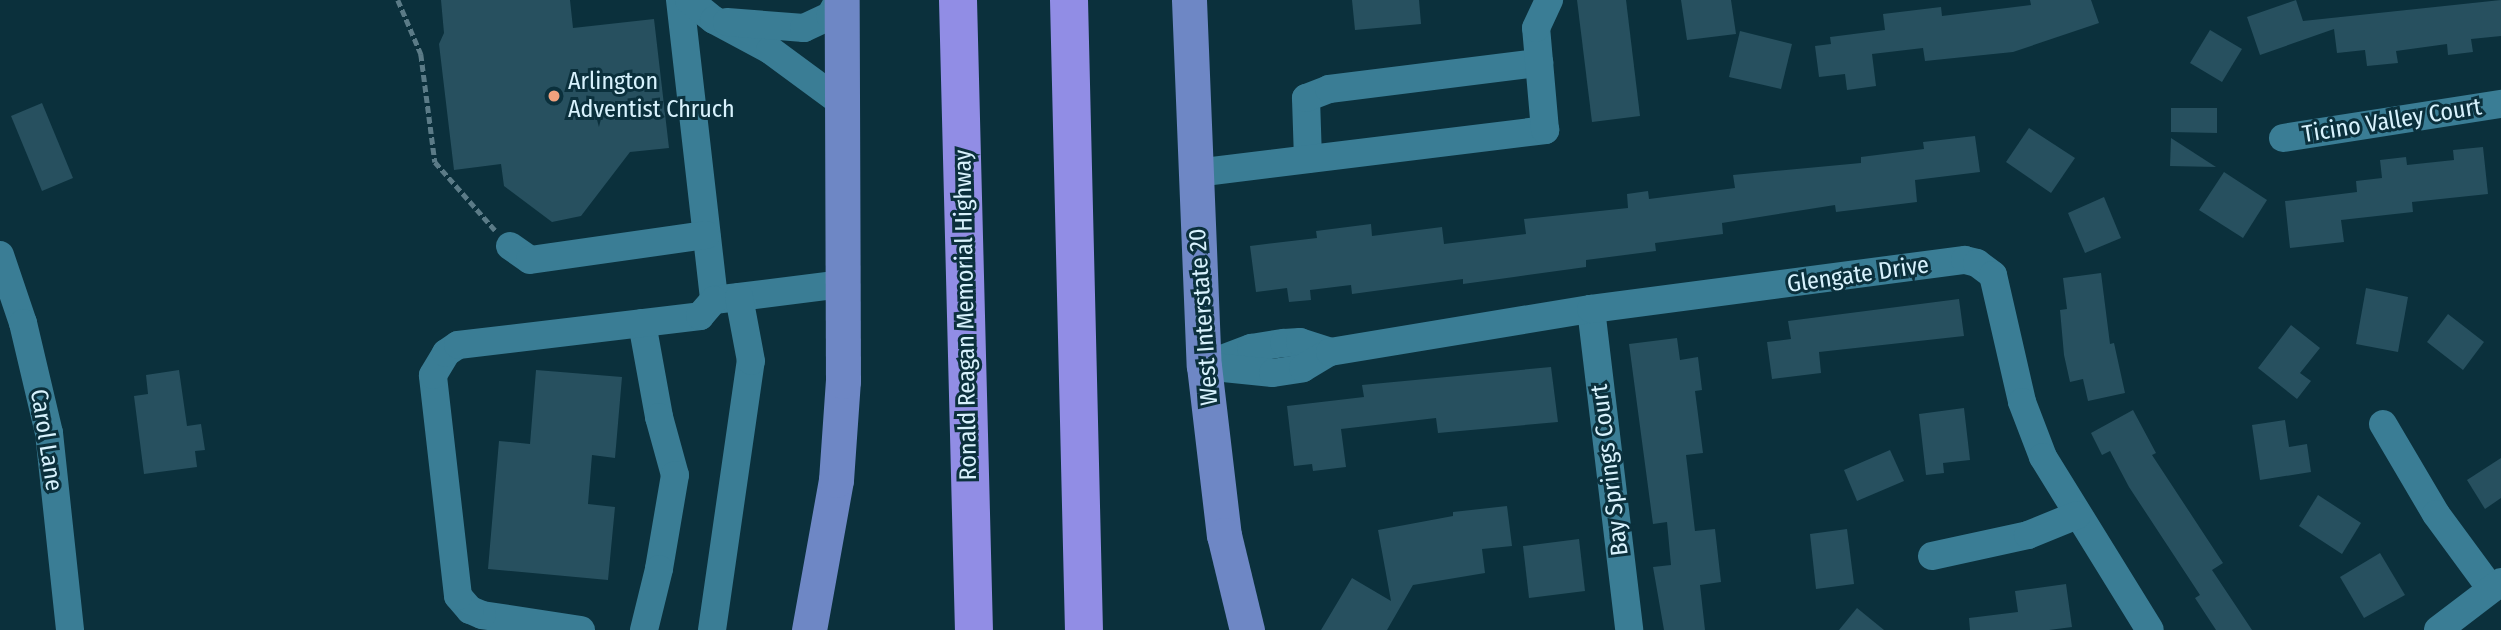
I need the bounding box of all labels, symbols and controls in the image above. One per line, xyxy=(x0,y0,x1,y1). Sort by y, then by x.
place label: Arlington Adventist Chruch xyxy=(568,68,735,124)
marker: Arlington Adventist Chruch xyxy=(546,88,562,104)
street label: Ticino Valley Court xyxy=(2300,93,2484,149)
street label: Ronald Reagan Memorial Highway xyxy=(949,149,983,481)
street label: West Interstate 20 xyxy=(1183,228,1225,406)
street label: Glengate Drive xyxy=(1785,251,1931,299)
street label: Bay Springs Court xyxy=(1585,383,1635,557)
street label: Carol Lane xyxy=(24,387,68,493)

